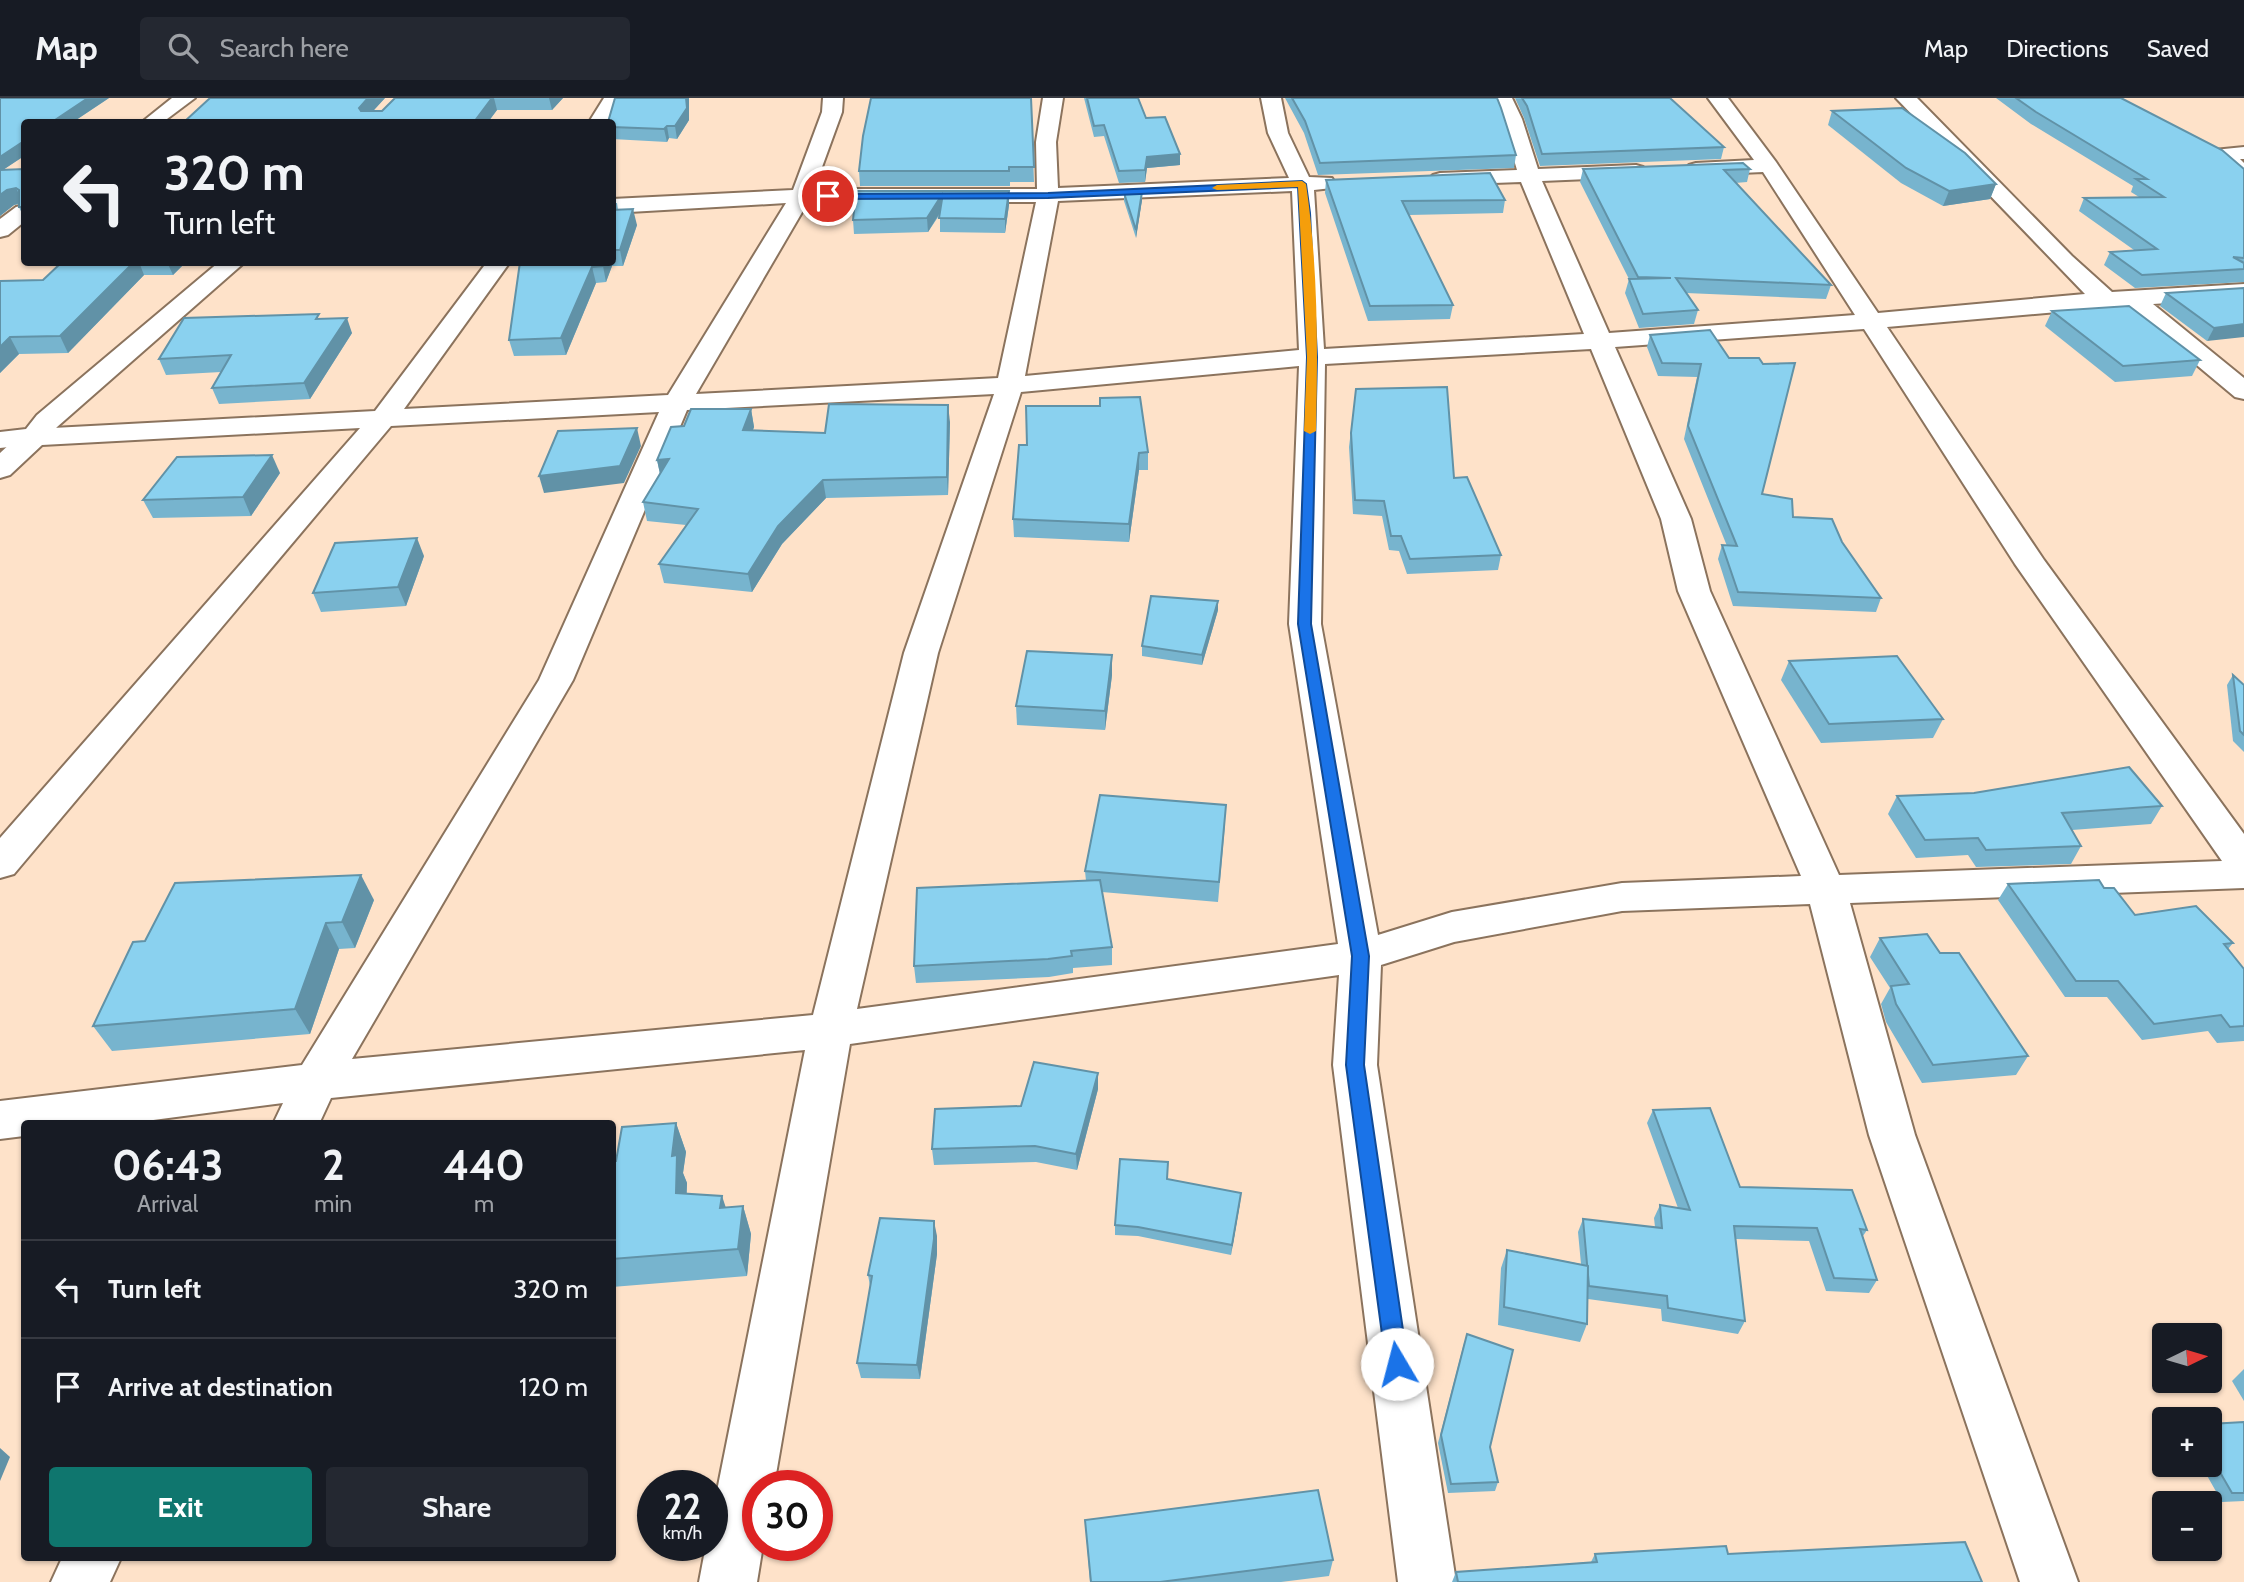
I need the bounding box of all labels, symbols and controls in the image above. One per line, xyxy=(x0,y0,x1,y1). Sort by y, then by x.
search box xyxy=(140,17,630,80)
text: Map xyxy=(35,28,98,68)
icon: search xyxy=(164,29,202,67)
text: Search here xyxy=(220,32,349,64)
text: Map xyxy=(1924,34,1968,63)
text: Directions xyxy=(2006,34,2109,63)
text: Saved xyxy=(2147,34,2209,63)
text: 320 m xyxy=(164,143,305,202)
icon: left xyxy=(49,147,140,238)
pin xyxy=(798,166,858,226)
icon: arrive xyxy=(809,177,847,215)
text: Turn left xyxy=(164,203,275,242)
text: 06:43 xyxy=(112,1139,223,1191)
text: 2 xyxy=(322,1139,344,1191)
text: 440 xyxy=(443,1139,525,1191)
text: Arrival xyxy=(137,1190,198,1218)
text: min xyxy=(314,1190,352,1218)
text: m xyxy=(474,1190,494,1218)
icon: left xyxy=(49,1270,87,1308)
text: Turn left xyxy=(108,1273,201,1305)
text: 320 m xyxy=(514,1273,588,1305)
north arrow xyxy=(2152,1323,2222,1393)
map controls xyxy=(2152,1323,2222,1561)
position arrow xyxy=(1360,1327,1434,1401)
icon: arrive xyxy=(49,1368,87,1406)
text: Arrive at destination xyxy=(108,1371,333,1403)
text: 120 m xyxy=(519,1371,588,1403)
button: + xyxy=(2152,1407,2222,1477)
button: Exit xyxy=(49,1467,312,1547)
button: Share xyxy=(326,1467,588,1547)
speed limit sign: 30 xyxy=(742,1470,833,1561)
text: 22 xyxy=(664,1485,701,1528)
button: − xyxy=(2152,1491,2222,1561)
text: km/h xyxy=(663,1522,702,1544)

